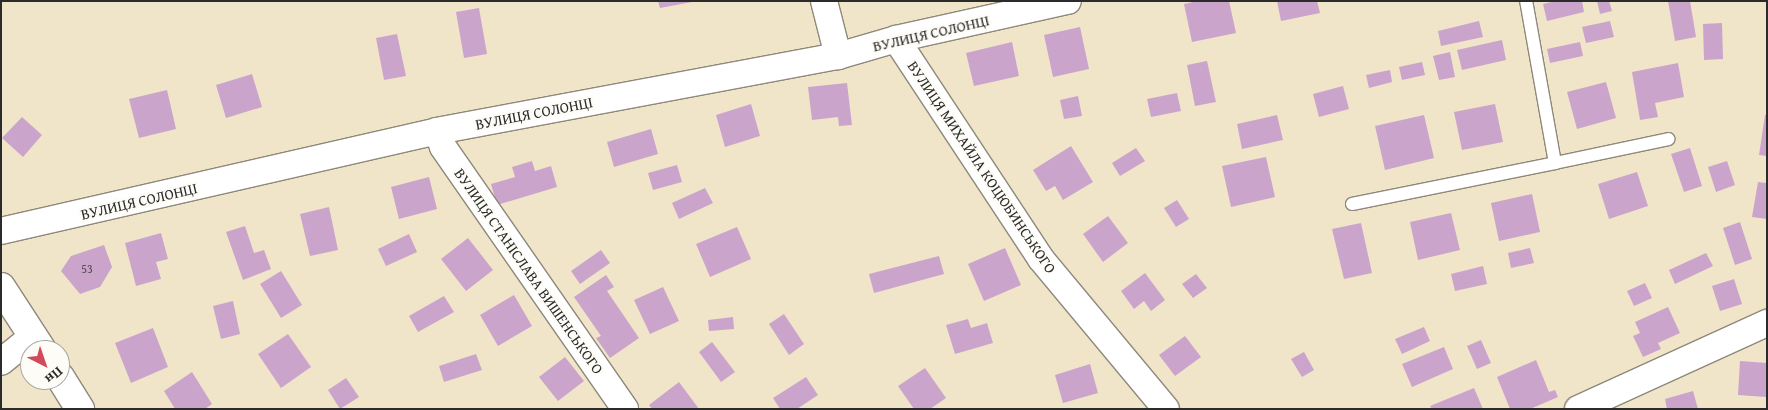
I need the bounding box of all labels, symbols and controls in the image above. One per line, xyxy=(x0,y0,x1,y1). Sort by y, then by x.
street label: ВУЛИЦЯ СОЛОНЦІ xyxy=(871,11,991,55)
street label: ВУЛИЦЯ МИХАЙЛА КОЦЮБИНСЬКОГО xyxy=(904,58,1060,276)
street label: ВУЛИЦЯ СОЛОНЦІ xyxy=(474,93,594,133)
street label: ВУЛИЦЯ СТАНІСЛАВА ВИШЕНСЬКОГО xyxy=(451,165,607,377)
street label: ВУЛИЦЯ СОЛОНЦІ xyxy=(79,179,199,223)
house number: 53 xyxy=(81,262,93,276)
north arrow xyxy=(20,340,70,390)
text: Пн xyxy=(41,362,68,389)

